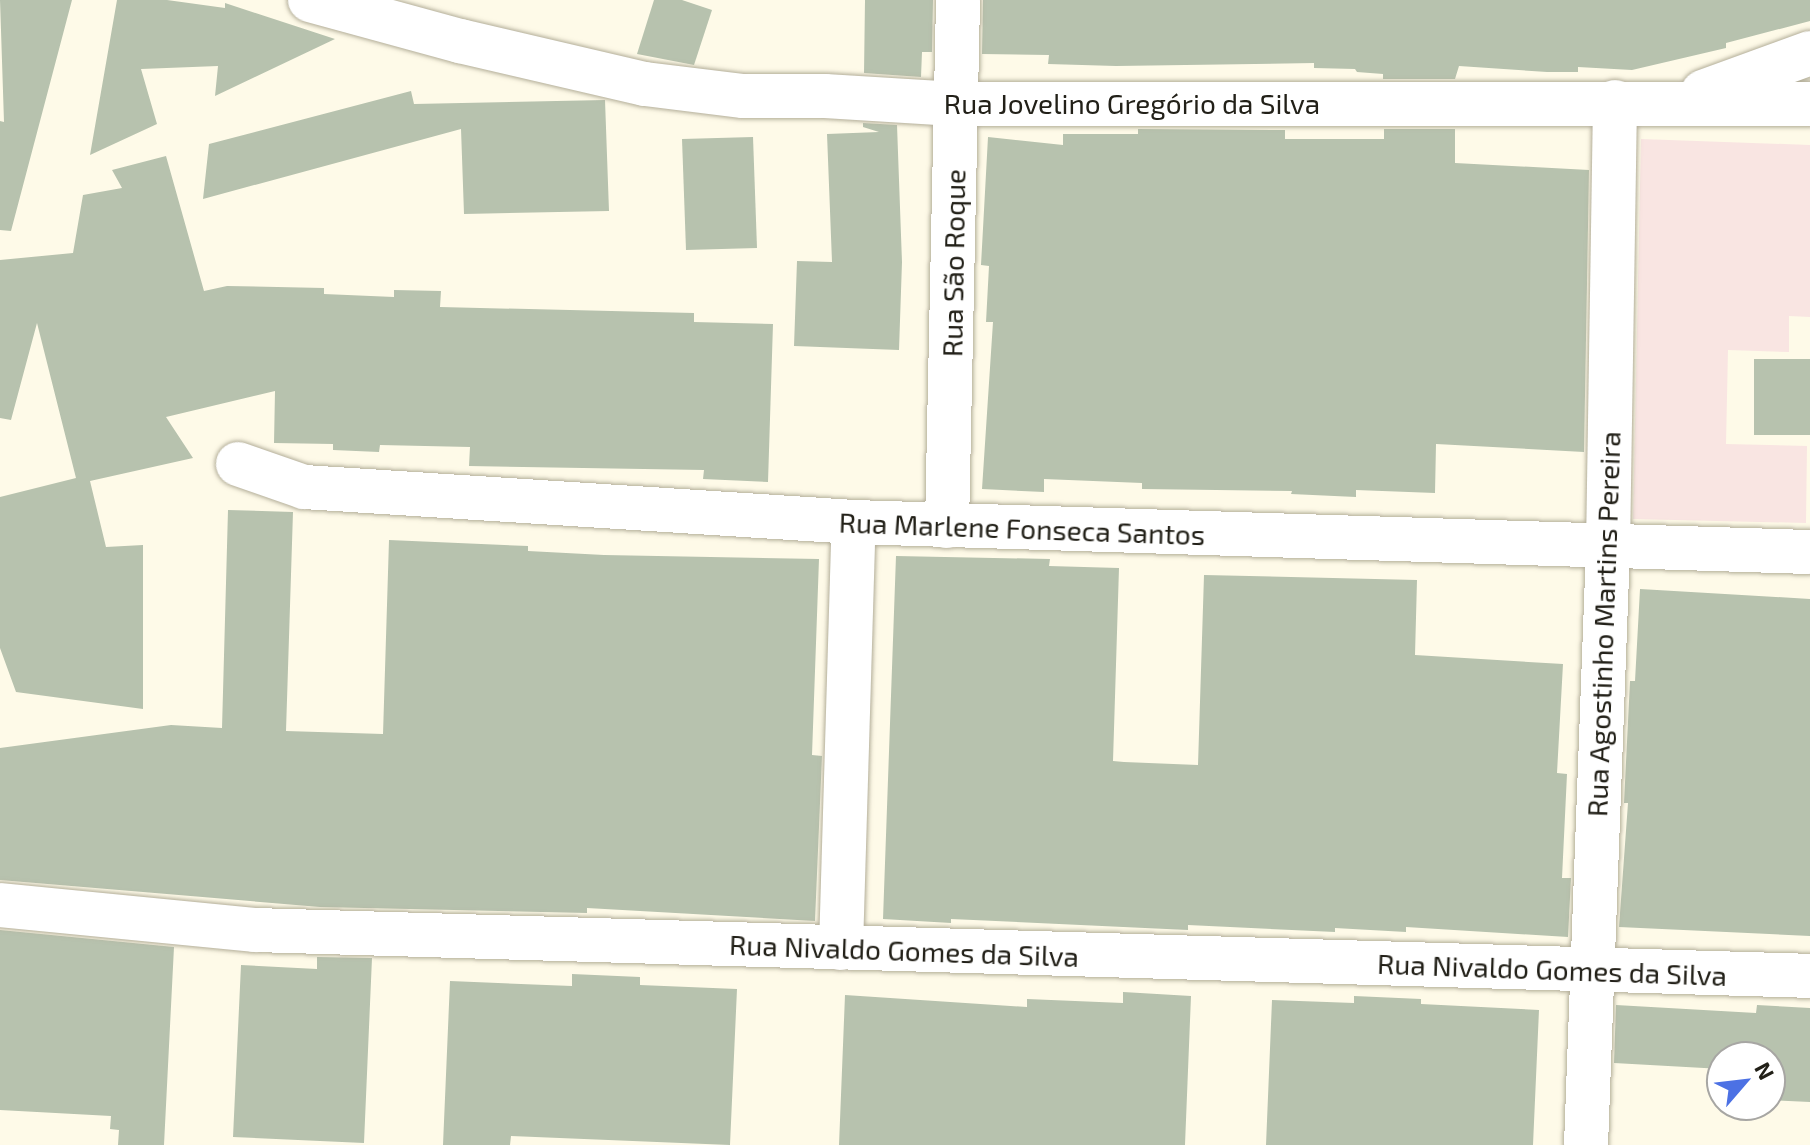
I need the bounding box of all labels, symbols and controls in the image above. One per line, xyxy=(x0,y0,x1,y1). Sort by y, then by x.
street label: Rua Jovelino Gregório da Silva xyxy=(944,86,1320,120)
street label: Rua São Roque xyxy=(935,169,971,357)
street label: Rua Agostinho Martins Pereira xyxy=(1579,430,1627,818)
street label: Rua Marlene Fonseca Santos xyxy=(838,505,1206,551)
street label: Rua Nivaldo Gomes da Silva xyxy=(729,927,1079,973)
street label: Rua Nivaldo Gomes da Silva xyxy=(1377,946,1727,992)
north arrow xyxy=(1706,1041,1786,1121)
text: N xyxy=(1750,1058,1781,1084)

